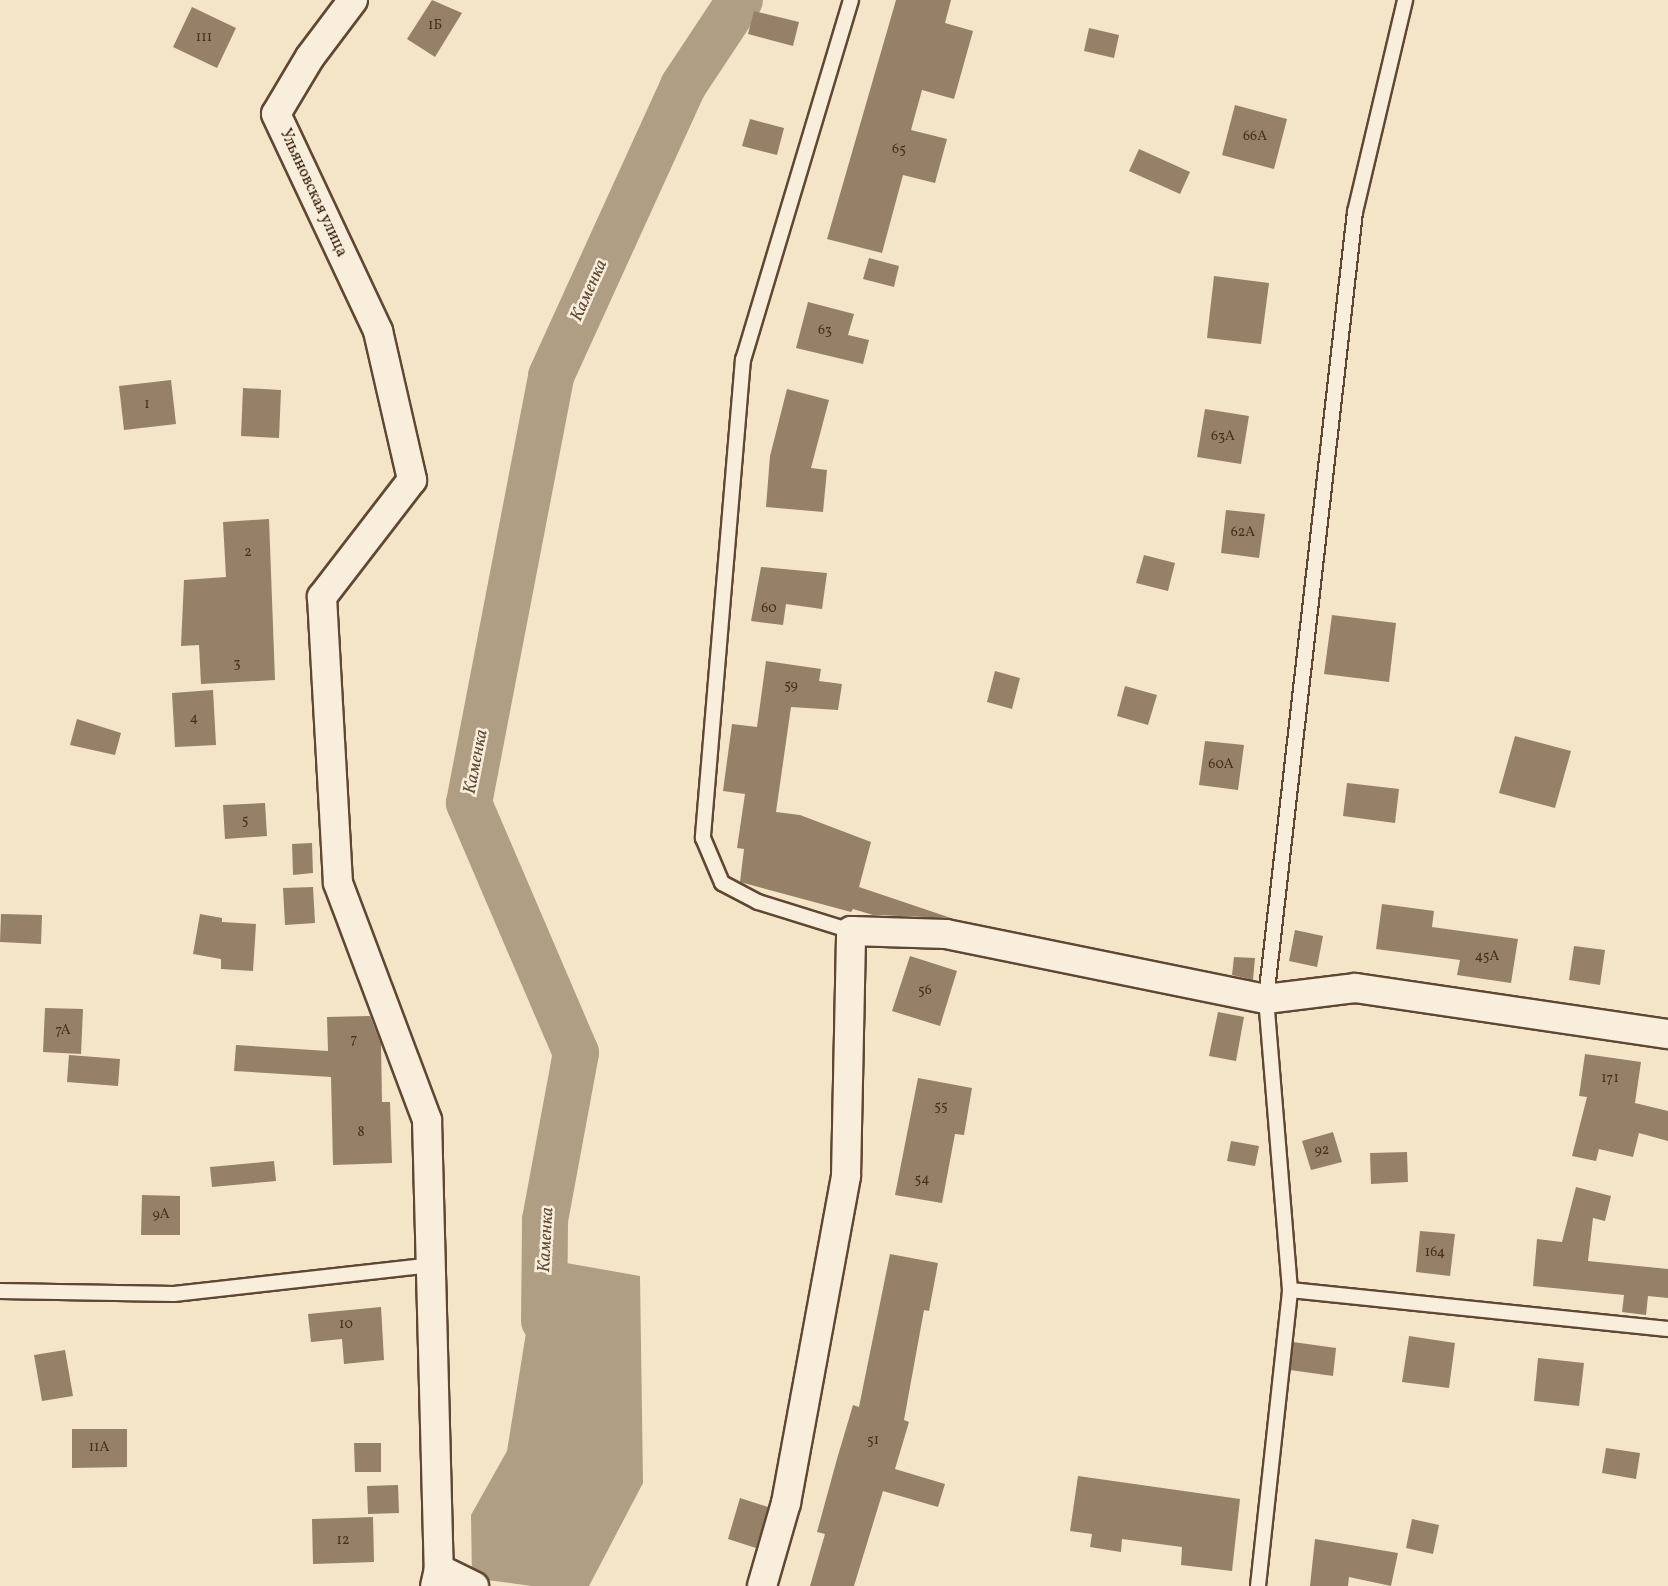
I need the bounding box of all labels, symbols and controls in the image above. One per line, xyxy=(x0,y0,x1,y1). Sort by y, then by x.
house number: 1Б xyxy=(428,18,442,34)
house number: 111 xyxy=(196,30,212,46)
street label: Ульяновская улица xyxy=(275,126,351,260)
house number: 66А xyxy=(1243,129,1267,145)
house number: 65 xyxy=(892,142,906,158)
water label: Каменка xyxy=(567,257,613,325)
house number: 63 xyxy=(818,323,832,339)
house number: 1 xyxy=(144,397,150,413)
house number: 63А xyxy=(1211,429,1235,445)
house number: 62А xyxy=(1231,525,1255,541)
house number: 2 xyxy=(244,545,252,561)
house number: 60 xyxy=(761,601,777,617)
house number: 3 xyxy=(233,656,241,672)
house number: 59 xyxy=(784,678,798,694)
house number: 4 xyxy=(190,711,198,727)
water label: Каменка xyxy=(460,728,494,796)
house number: 60А xyxy=(1208,757,1234,773)
house number: 5 xyxy=(242,813,248,829)
house number: 45А xyxy=(1475,949,1499,965)
house number: 56 xyxy=(918,983,932,999)
house number: 7А xyxy=(55,1023,71,1039)
house number: 7 xyxy=(351,1032,357,1048)
house number: 171 xyxy=(1601,1071,1619,1087)
house number: 55 xyxy=(934,1099,948,1115)
house number: 8 xyxy=(357,1125,365,1141)
house number: 92 xyxy=(1315,1143,1329,1159)
house number: 54 xyxy=(914,1172,930,1188)
house number: 9А xyxy=(152,1207,170,1223)
water label: Каменка xyxy=(535,1207,559,1273)
house number: 164 xyxy=(1425,1245,1445,1261)
house number: 10 xyxy=(339,1317,353,1333)
house number: 51 xyxy=(867,1433,879,1449)
house number: 11А xyxy=(89,1440,109,1456)
house number: 12 xyxy=(337,1533,349,1549)

